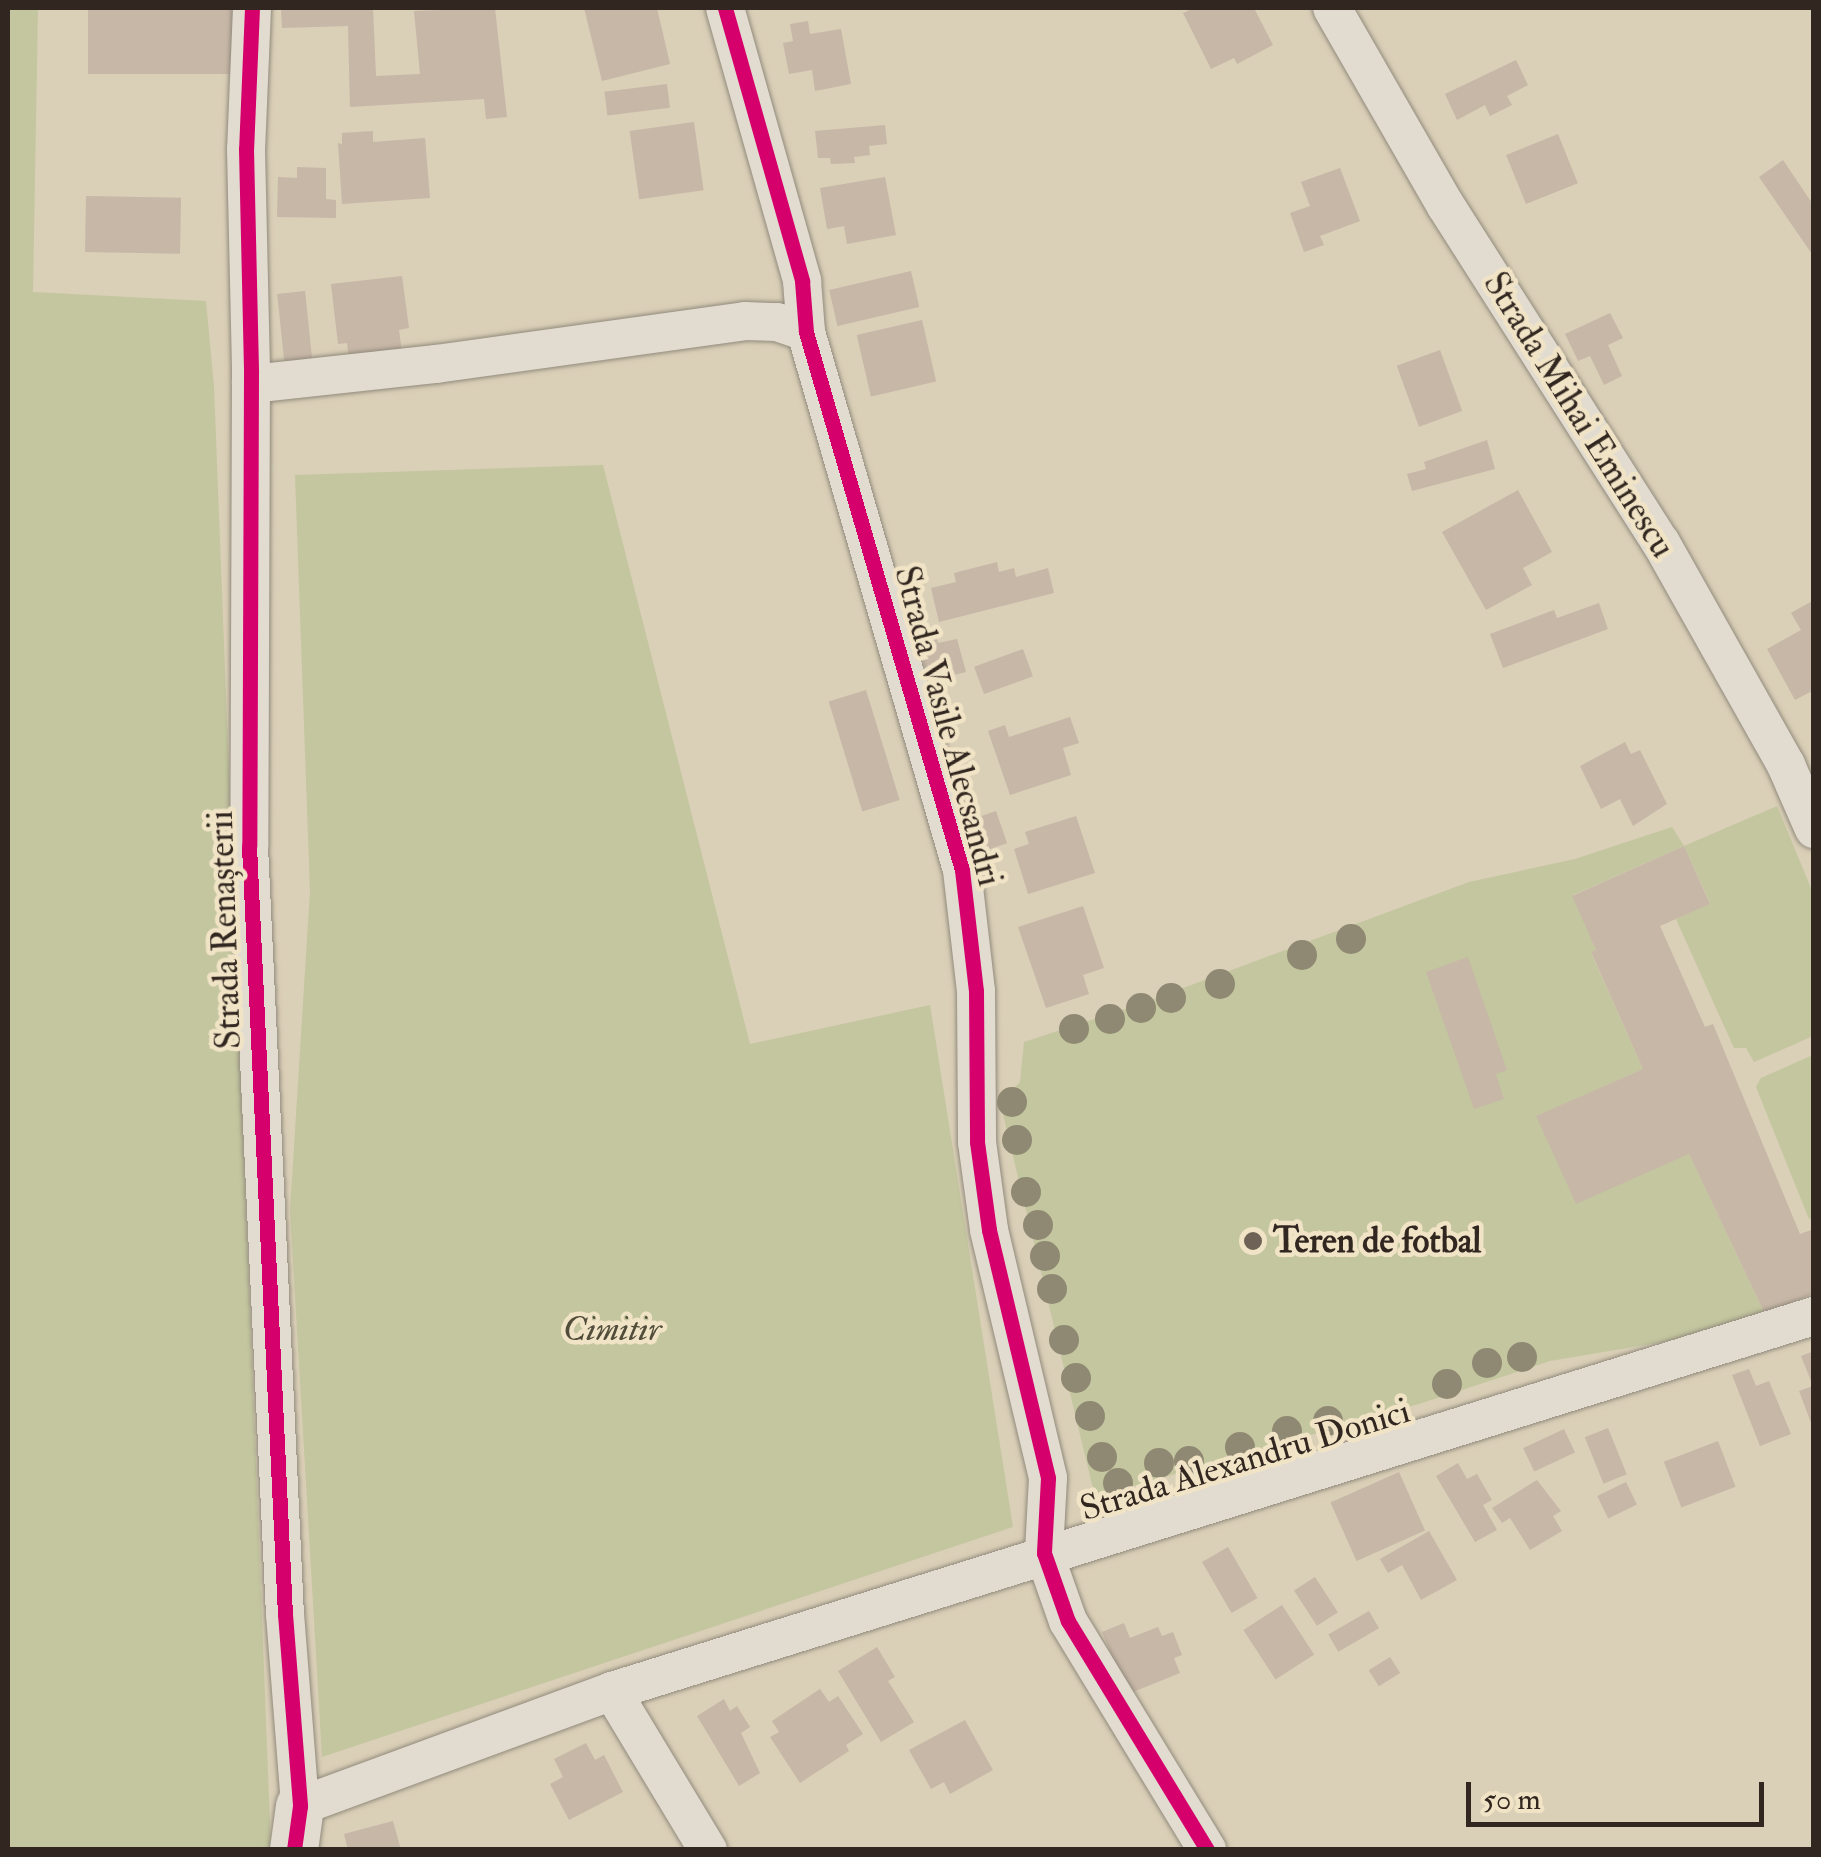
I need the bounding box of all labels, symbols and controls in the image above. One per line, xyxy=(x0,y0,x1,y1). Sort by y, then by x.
street label: Strada Mihai Eminescu xyxy=(1474,265,1684,565)
street label: Strada Vasile Alecsandri xyxy=(885,562,1011,890)
street label: Strada Renașterii xyxy=(200,810,250,1050)
place label: Teren de fotbal xyxy=(1273,1220,1481,1262)
marker: Teren de fotbal xyxy=(1242,1230,1264,1252)
park label: Cimitir xyxy=(563,1308,661,1350)
street label: Strada Alexandru Donici xyxy=(1075,1390,1415,1530)
scale bar xyxy=(1471,1762,1768,1824)
text: 50 m xyxy=(1483,1781,1541,1818)

